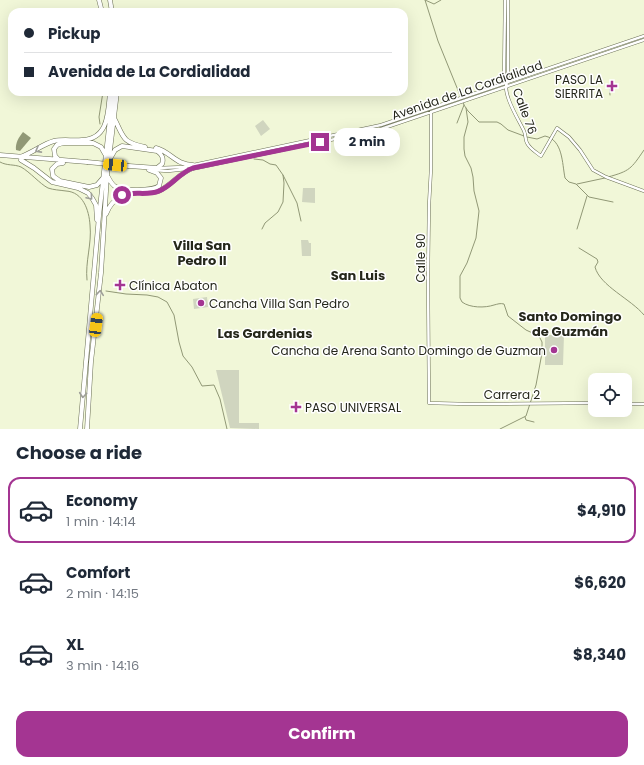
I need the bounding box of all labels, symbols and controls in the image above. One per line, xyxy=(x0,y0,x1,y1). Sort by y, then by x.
text: Pickup xyxy=(48,23,100,44)
street label: Avenida de La Cordialidad xyxy=(389,56,545,124)
text: Avenida de La Cordialidad xyxy=(48,61,251,82)
place label: PASO LA SIERRITA xyxy=(555,71,603,102)
marker: PASO LA SIERRITA xyxy=(606,80,618,92)
street label: Calle 76 xyxy=(509,85,541,137)
callout: 2 min xyxy=(334,128,400,156)
text: 2 min xyxy=(349,132,385,151)
route end xyxy=(311,133,329,151)
one-way arrow xyxy=(35,145,42,152)
car xyxy=(103,158,127,172)
route start xyxy=(113,186,131,204)
one-way arrow xyxy=(85,192,92,200)
street label: Calle 90 xyxy=(412,233,429,283)
district label: Villa San Pedro II xyxy=(173,236,231,270)
district label: San Luis xyxy=(331,266,385,285)
place label: Clínica Abaton xyxy=(129,277,217,294)
marker: Clínica Abaton xyxy=(114,279,126,291)
one-way arrow xyxy=(95,290,104,296)
place label: Cancha Villa San Pedro xyxy=(209,295,350,312)
marker: Cancha Villa San Pedro xyxy=(196,298,206,308)
district label: Santo Domingo de Guzmán xyxy=(518,307,622,341)
car xyxy=(88,312,104,338)
district label: Las Gardenias xyxy=(218,324,312,343)
place label: Cancha de Arena Santo Domingo de Guzman xyxy=(271,342,546,359)
marker: Cancha de Arena Santo Domingo de Guzman xyxy=(549,345,559,355)
map controls xyxy=(588,373,632,417)
button: locate xyxy=(588,373,632,417)
street label: Carrera 2 xyxy=(484,386,540,403)
one-way arrow xyxy=(79,392,88,398)
place label: PASO UNIVERSAL xyxy=(305,399,401,416)
marker: PASO UNIVERSAL xyxy=(290,401,302,413)
text: Choose a ride xyxy=(16,440,142,465)
text: Economy xyxy=(66,490,138,511)
icon: car xyxy=(18,492,54,528)
text: $4,910 xyxy=(577,500,626,521)
text: 1 min · 14:14 xyxy=(66,512,136,531)
text: Comfort xyxy=(66,562,130,583)
icon: car xyxy=(18,564,54,600)
text: $6,620 xyxy=(574,572,626,593)
text: 2 min · 14:15 xyxy=(66,584,139,603)
text: XL xyxy=(66,634,84,655)
icon: car xyxy=(18,636,54,672)
text: $8,340 xyxy=(573,644,626,665)
text: 3 min · 14:16 xyxy=(66,656,139,675)
button: Confirm xyxy=(16,711,628,757)

